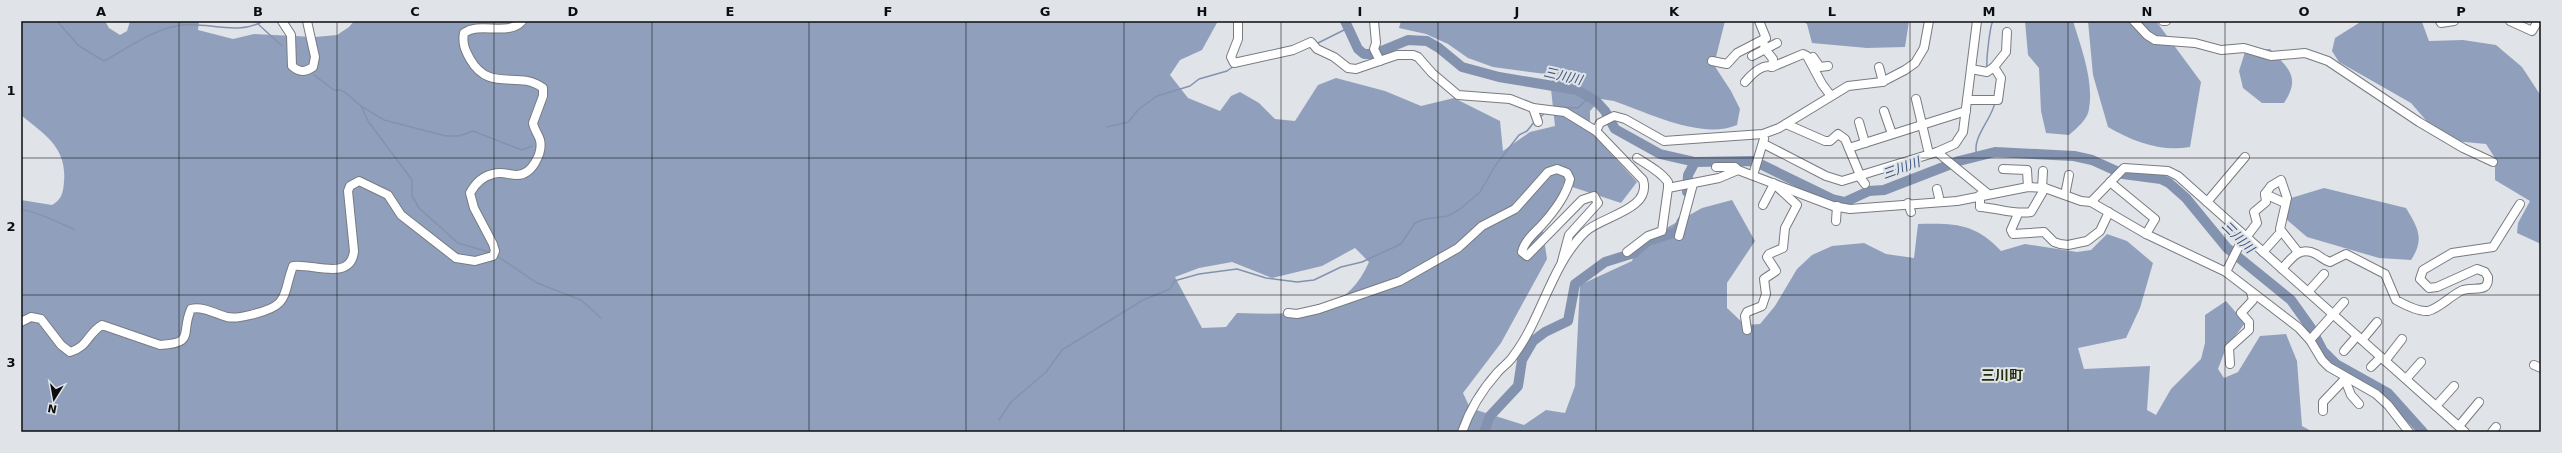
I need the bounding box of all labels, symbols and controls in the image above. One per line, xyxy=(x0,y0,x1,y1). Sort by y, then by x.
text: A xyxy=(96,4,106,19)
text: B xyxy=(253,4,263,19)
text: C xyxy=(410,4,420,19)
text: D xyxy=(568,4,579,19)
text: E xyxy=(726,4,734,19)
text: F xyxy=(884,4,892,19)
text: G xyxy=(1040,4,1050,19)
text: H xyxy=(1197,4,1207,19)
text: I xyxy=(1358,4,1362,19)
text: J xyxy=(1514,4,1519,19)
text: K xyxy=(1669,4,1680,19)
text: L xyxy=(1828,4,1836,19)
text: M xyxy=(1983,4,1995,19)
text: N xyxy=(2142,4,2152,19)
text: O xyxy=(2298,4,2310,19)
text: P xyxy=(2456,4,2466,19)
water label: 三川川 xyxy=(1542,64,1586,88)
text: 1 xyxy=(6,83,16,98)
water label: 三川川 xyxy=(1880,154,1924,182)
water label: 三川川 xyxy=(2219,218,2259,258)
text: 2 xyxy=(6,219,16,234)
text: 3 xyxy=(6,355,16,370)
district label: 三川町 xyxy=(1981,367,2023,383)
north arrow xyxy=(34,379,74,419)
text: N xyxy=(46,401,58,416)

